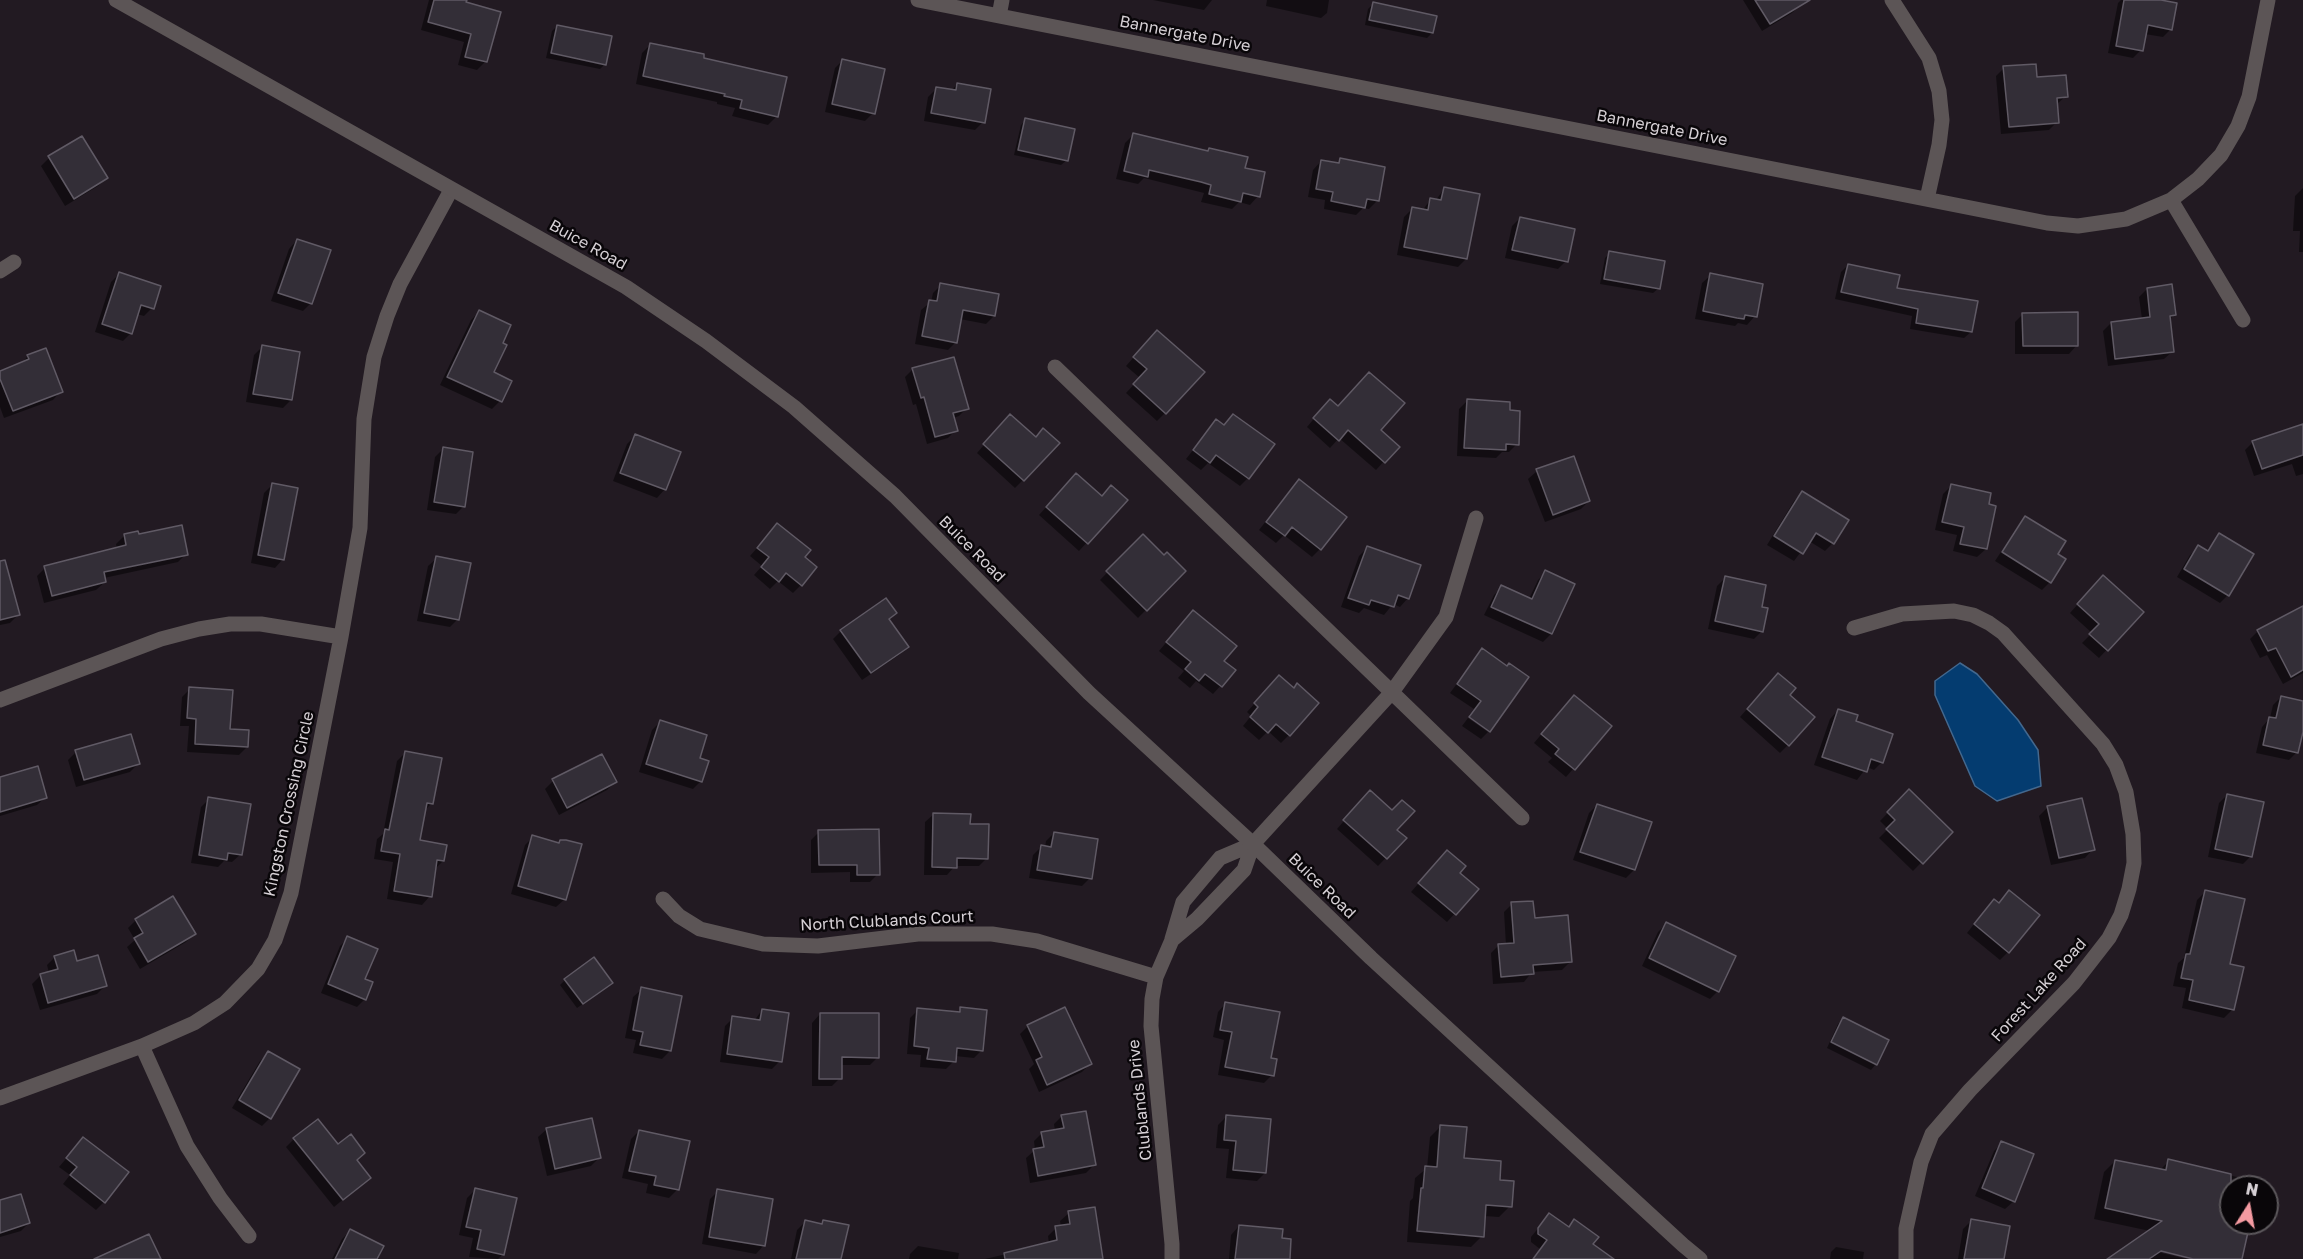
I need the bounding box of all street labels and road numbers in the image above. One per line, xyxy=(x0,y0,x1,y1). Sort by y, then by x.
street label: Bannergate Drive xyxy=(1118,12,1252,56)
street label: Bannergate Drive xyxy=(1595,106,1729,150)
street label: Buice Road xyxy=(546,216,630,274)
street label: Buice Road xyxy=(935,512,1009,586)
street label: Kingston Crossing Circle xyxy=(260,710,318,898)
street label: Buice Road xyxy=(1284,849,1360,923)
street label: North Clublands Court xyxy=(800,907,974,935)
street label: Forest Lake Road xyxy=(1987,934,2091,1046)
street label: Clublands Drive xyxy=(1124,1039,1156,1161)

